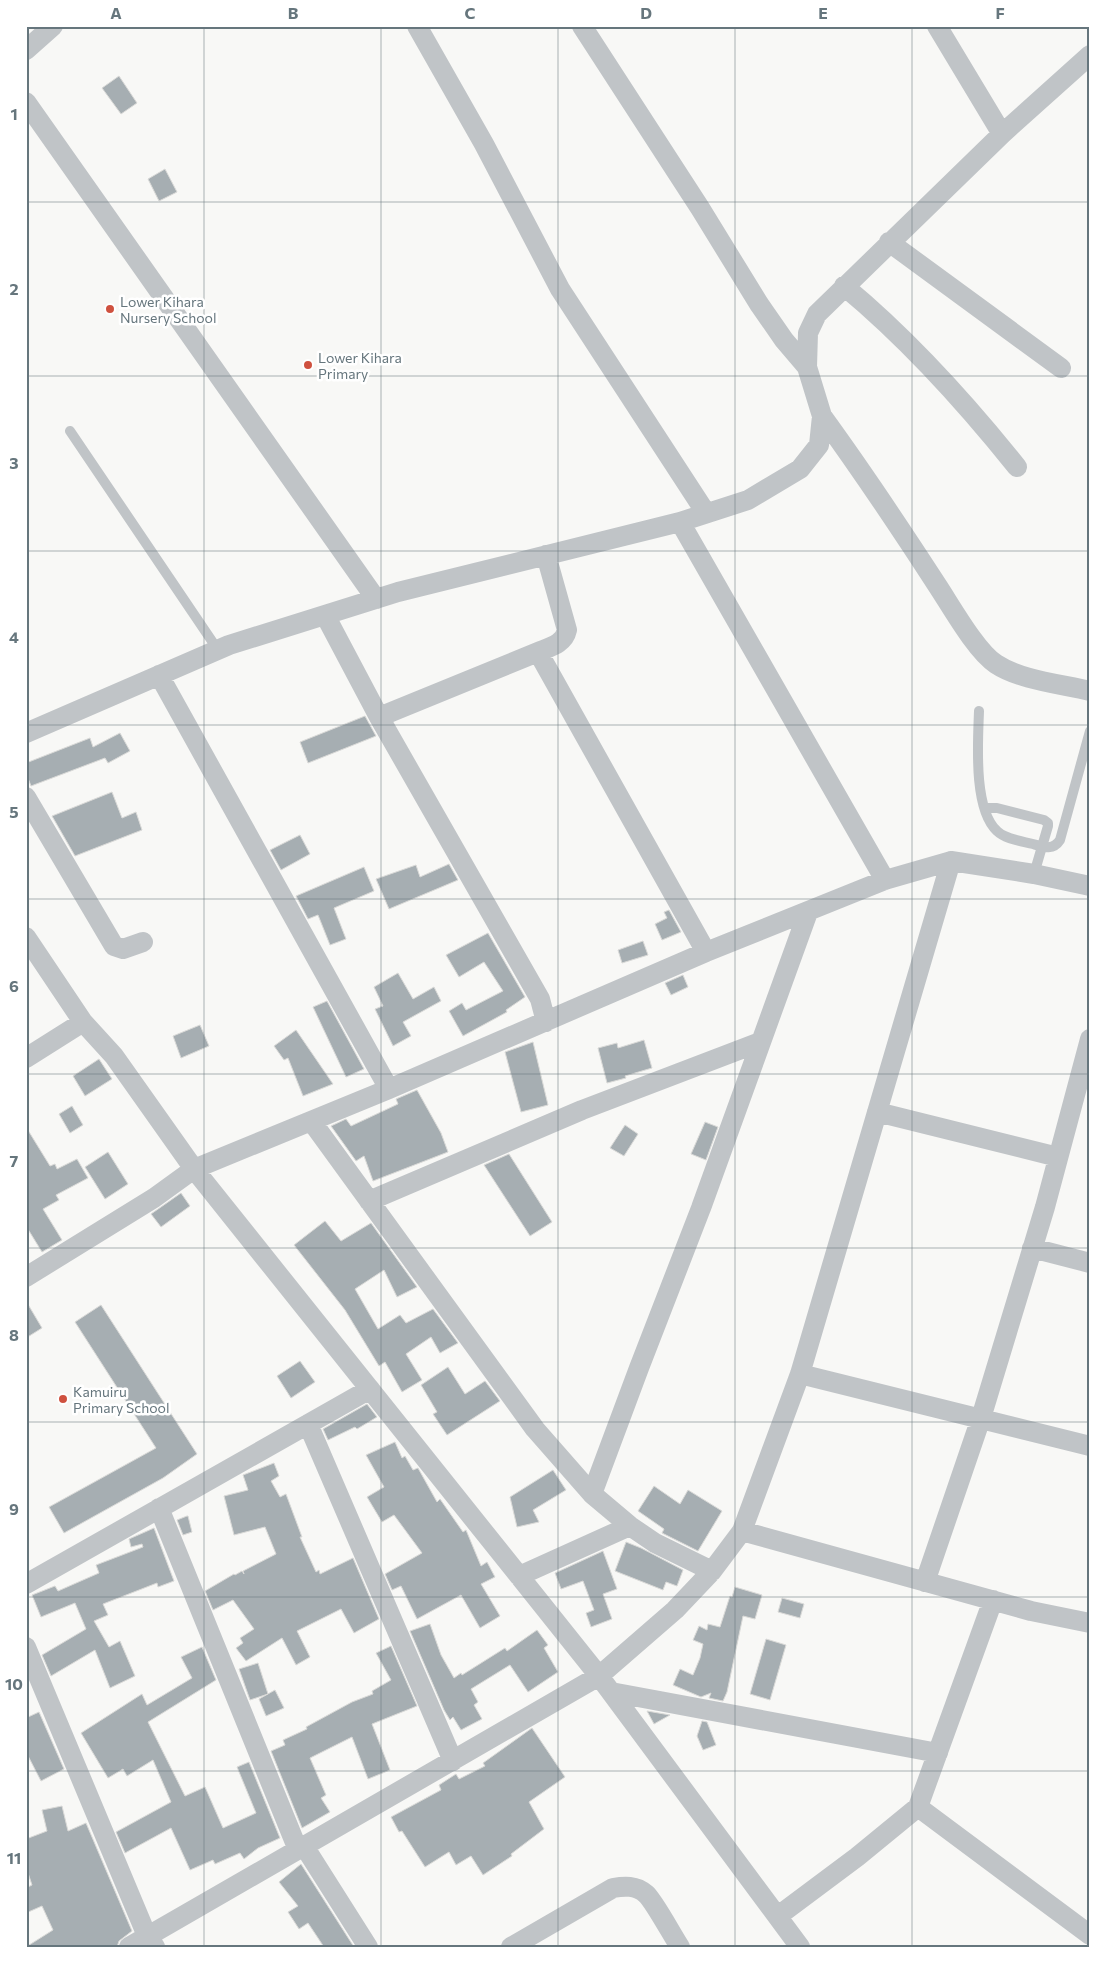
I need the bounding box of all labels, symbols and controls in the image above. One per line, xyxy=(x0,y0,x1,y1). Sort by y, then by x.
text: A xyxy=(110,3,122,22)
text: B xyxy=(288,3,299,22)
text: C xyxy=(465,3,476,22)
text: D xyxy=(640,3,652,22)
text: E xyxy=(818,3,828,22)
text: F xyxy=(995,3,1005,22)
text: 1 xyxy=(10,104,18,123)
text: 2 xyxy=(9,279,19,298)
place label: Lower Kihara Nursery School xyxy=(120,293,216,326)
marker: Lower Kihara Nursery School xyxy=(104,303,116,315)
place label: Lower Kihara Primary xyxy=(318,349,402,382)
marker: Lower Kihara Primary xyxy=(302,359,314,371)
text: 3 xyxy=(9,453,19,472)
text: 4 xyxy=(9,627,19,646)
text: 5 xyxy=(9,802,19,821)
text: 6 xyxy=(9,976,19,995)
text: 7 xyxy=(10,1151,19,1170)
text: 8 xyxy=(9,1325,19,1344)
place label: Kamuiru Primary School xyxy=(73,1383,169,1416)
marker: Kamuiru Primary School xyxy=(57,1393,69,1405)
text: 9 xyxy=(9,1499,19,1518)
text: 10 xyxy=(5,1674,23,1693)
text: 11 xyxy=(7,1848,21,1867)

